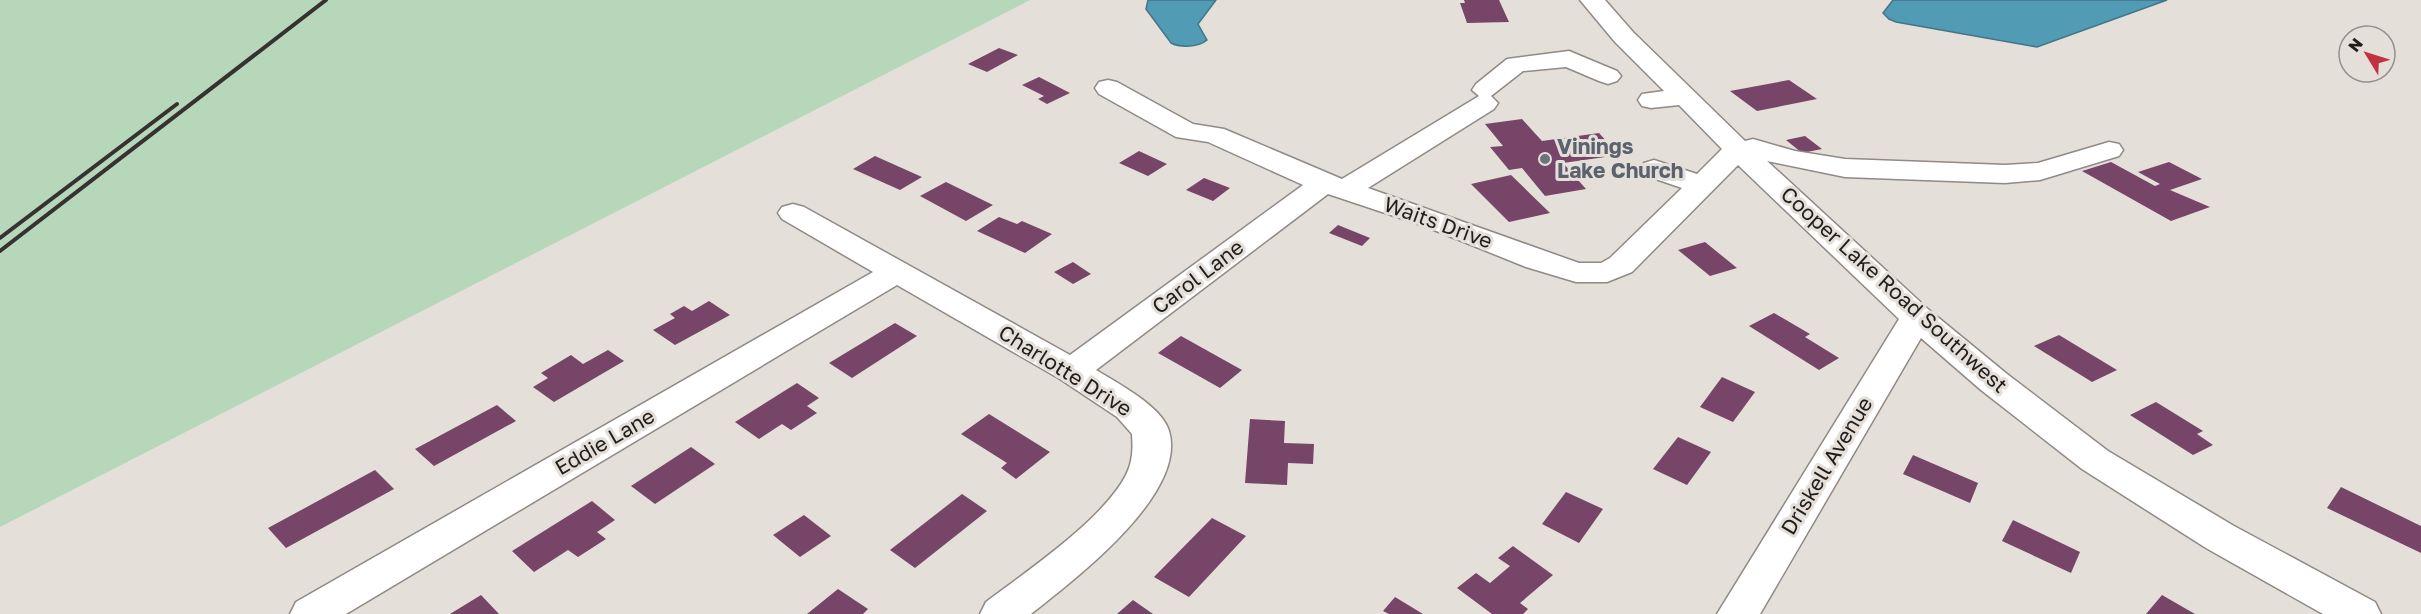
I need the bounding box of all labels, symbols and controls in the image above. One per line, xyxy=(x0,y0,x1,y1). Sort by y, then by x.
north arrow xyxy=(2337,24,2397,84)
text: N xyxy=(2344,34,2367,56)
place label: Vinings Lake Church xyxy=(1557,133,1684,183)
marker: Vinings Lake Church xyxy=(1538,152,1552,166)
street label: Cooper Lake Road Southwest xyxy=(1776,181,2013,398)
street label: Waits Drive xyxy=(1381,190,1496,254)
street label: Carol Lane xyxy=(1147,233,1248,319)
street label: Charlotte Drive xyxy=(994,319,1137,422)
street label: Driskell Avenue xyxy=(1775,392,1877,539)
street label: Eddie Lane xyxy=(550,402,659,480)

